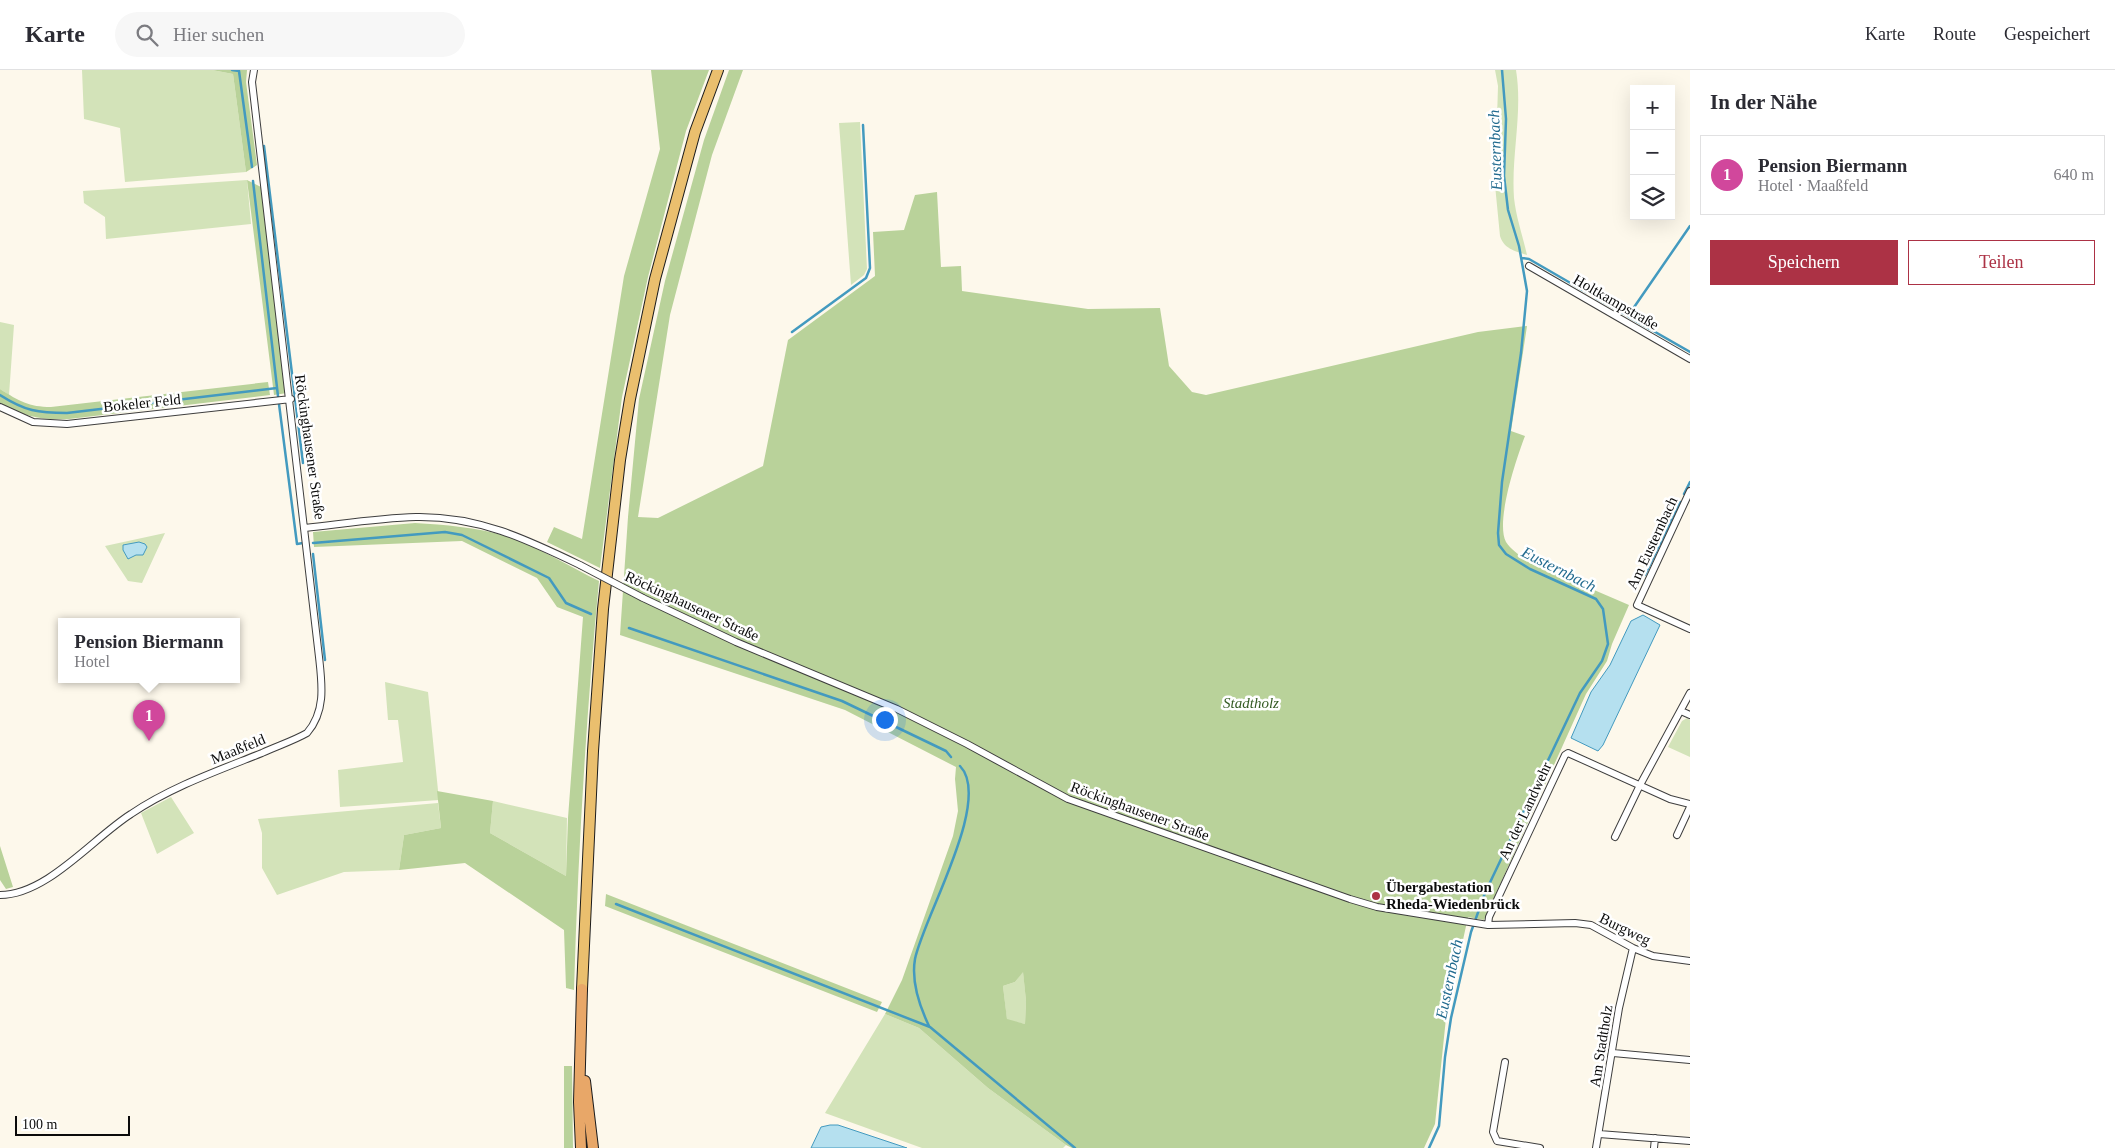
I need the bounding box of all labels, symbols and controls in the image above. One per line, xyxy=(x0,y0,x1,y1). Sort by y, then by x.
search box xyxy=(115,12,465,57)
text: Karte xyxy=(25,21,85,47)
icon: search xyxy=(133,21,161,49)
text: Hier suchen xyxy=(173,24,264,45)
text: Karte xyxy=(1865,24,1905,44)
text: Route xyxy=(1933,24,1976,44)
text: Gespeichert xyxy=(2004,24,2090,44)
map controls xyxy=(1630,85,1675,220)
button: + xyxy=(1630,85,1675,130)
text: In der Nähe xyxy=(1710,90,1817,114)
water label: Eusternbach xyxy=(1485,109,1505,192)
button: − xyxy=(1630,130,1675,175)
text: Pension Biermann xyxy=(1758,155,1907,176)
text: 1 xyxy=(1723,166,1731,183)
text: 640 m xyxy=(2054,166,2094,183)
button: layers xyxy=(1630,175,1675,220)
text: Hotel · Maaßfeld xyxy=(1758,177,1868,194)
button: Speichern xyxy=(1710,240,1898,285)
button: Teilen xyxy=(1908,240,2095,285)
street label: Holtkampstraße xyxy=(1571,271,1662,333)
street label: Röckinghausener Straße xyxy=(292,373,328,521)
street label: Bokeler Feld xyxy=(102,391,182,415)
street label: Am Eusternbach xyxy=(1624,494,1681,592)
water label: Eusternbach xyxy=(1518,543,1599,595)
street label: Röckinghausener Straße xyxy=(622,568,762,644)
popup xyxy=(58,618,240,683)
text: Pension Biermann xyxy=(74,631,224,652)
text: Hotel xyxy=(74,653,110,670)
park label: Stadtholz xyxy=(1223,695,1279,711)
pin: 1 xyxy=(133,700,165,741)
your location xyxy=(872,707,898,733)
street label: Maaßfeld xyxy=(208,731,268,767)
street label: An der Landwehr xyxy=(1495,760,1555,862)
street label: Röckinghausener Straße xyxy=(1069,778,1212,844)
place label: Übergabestation Rheda-Wiedenbrück xyxy=(1386,879,1521,912)
marker: Übergabestation Rheda-Wiedenbrück xyxy=(1370,890,1382,902)
street label: Burgweg xyxy=(1597,910,1654,948)
water label: Eusternbach xyxy=(1432,938,1466,1021)
street label: Am Stadtholz xyxy=(1587,1003,1615,1088)
scale bar xyxy=(15,1113,130,1136)
text: 100 m xyxy=(22,1117,57,1132)

